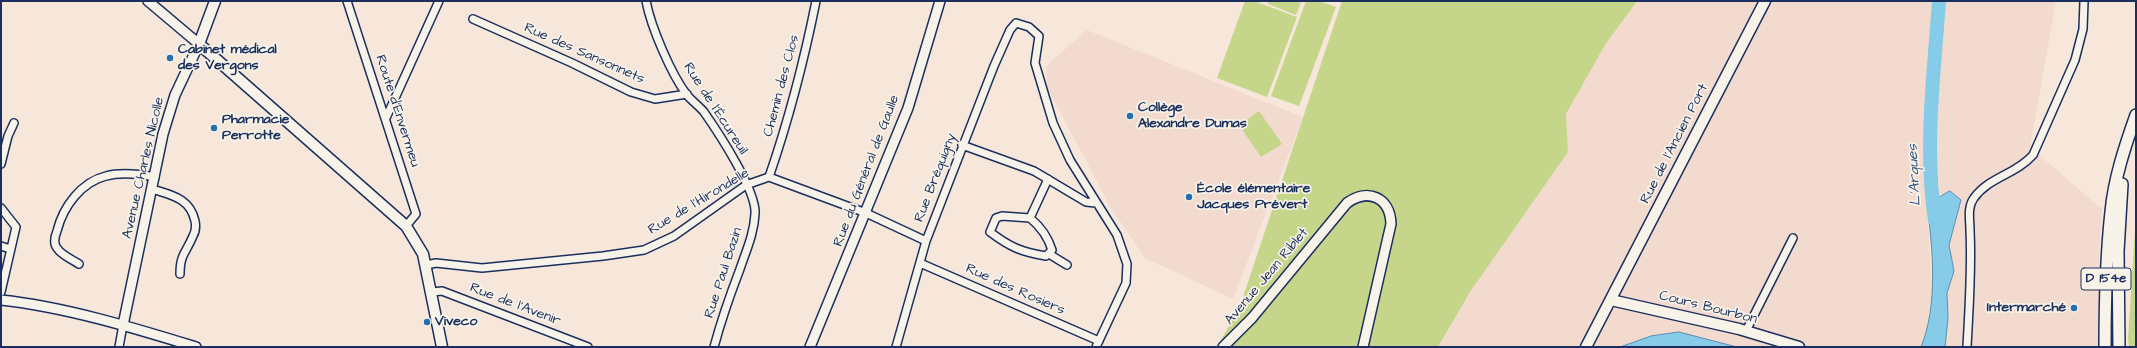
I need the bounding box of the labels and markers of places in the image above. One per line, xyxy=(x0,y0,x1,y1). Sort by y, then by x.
place label: Cabinet médical des Vergons xyxy=(178,42,277,74)
marker: Cabinet médical des Vergons xyxy=(165,53,175,63)
place label: Collège Alexandre Dumas xyxy=(1138,100,1247,132)
marker: Collège Alexandre Dumas xyxy=(1125,111,1135,121)
place label: Pharmacie Perrotte xyxy=(222,112,289,144)
marker: Pharmacie Perrotte xyxy=(209,123,219,133)
place label: École élémentaire Jacques Prévert xyxy=(1197,181,1310,214)
marker: École élémentaire Jacques Prévert xyxy=(1184,192,1194,202)
place label: Intermarché xyxy=(1987,300,2066,316)
marker: Intermarché xyxy=(2069,303,2079,313)
place label: Viveco xyxy=(435,314,477,330)
marker: Viveco xyxy=(422,317,432,327)

